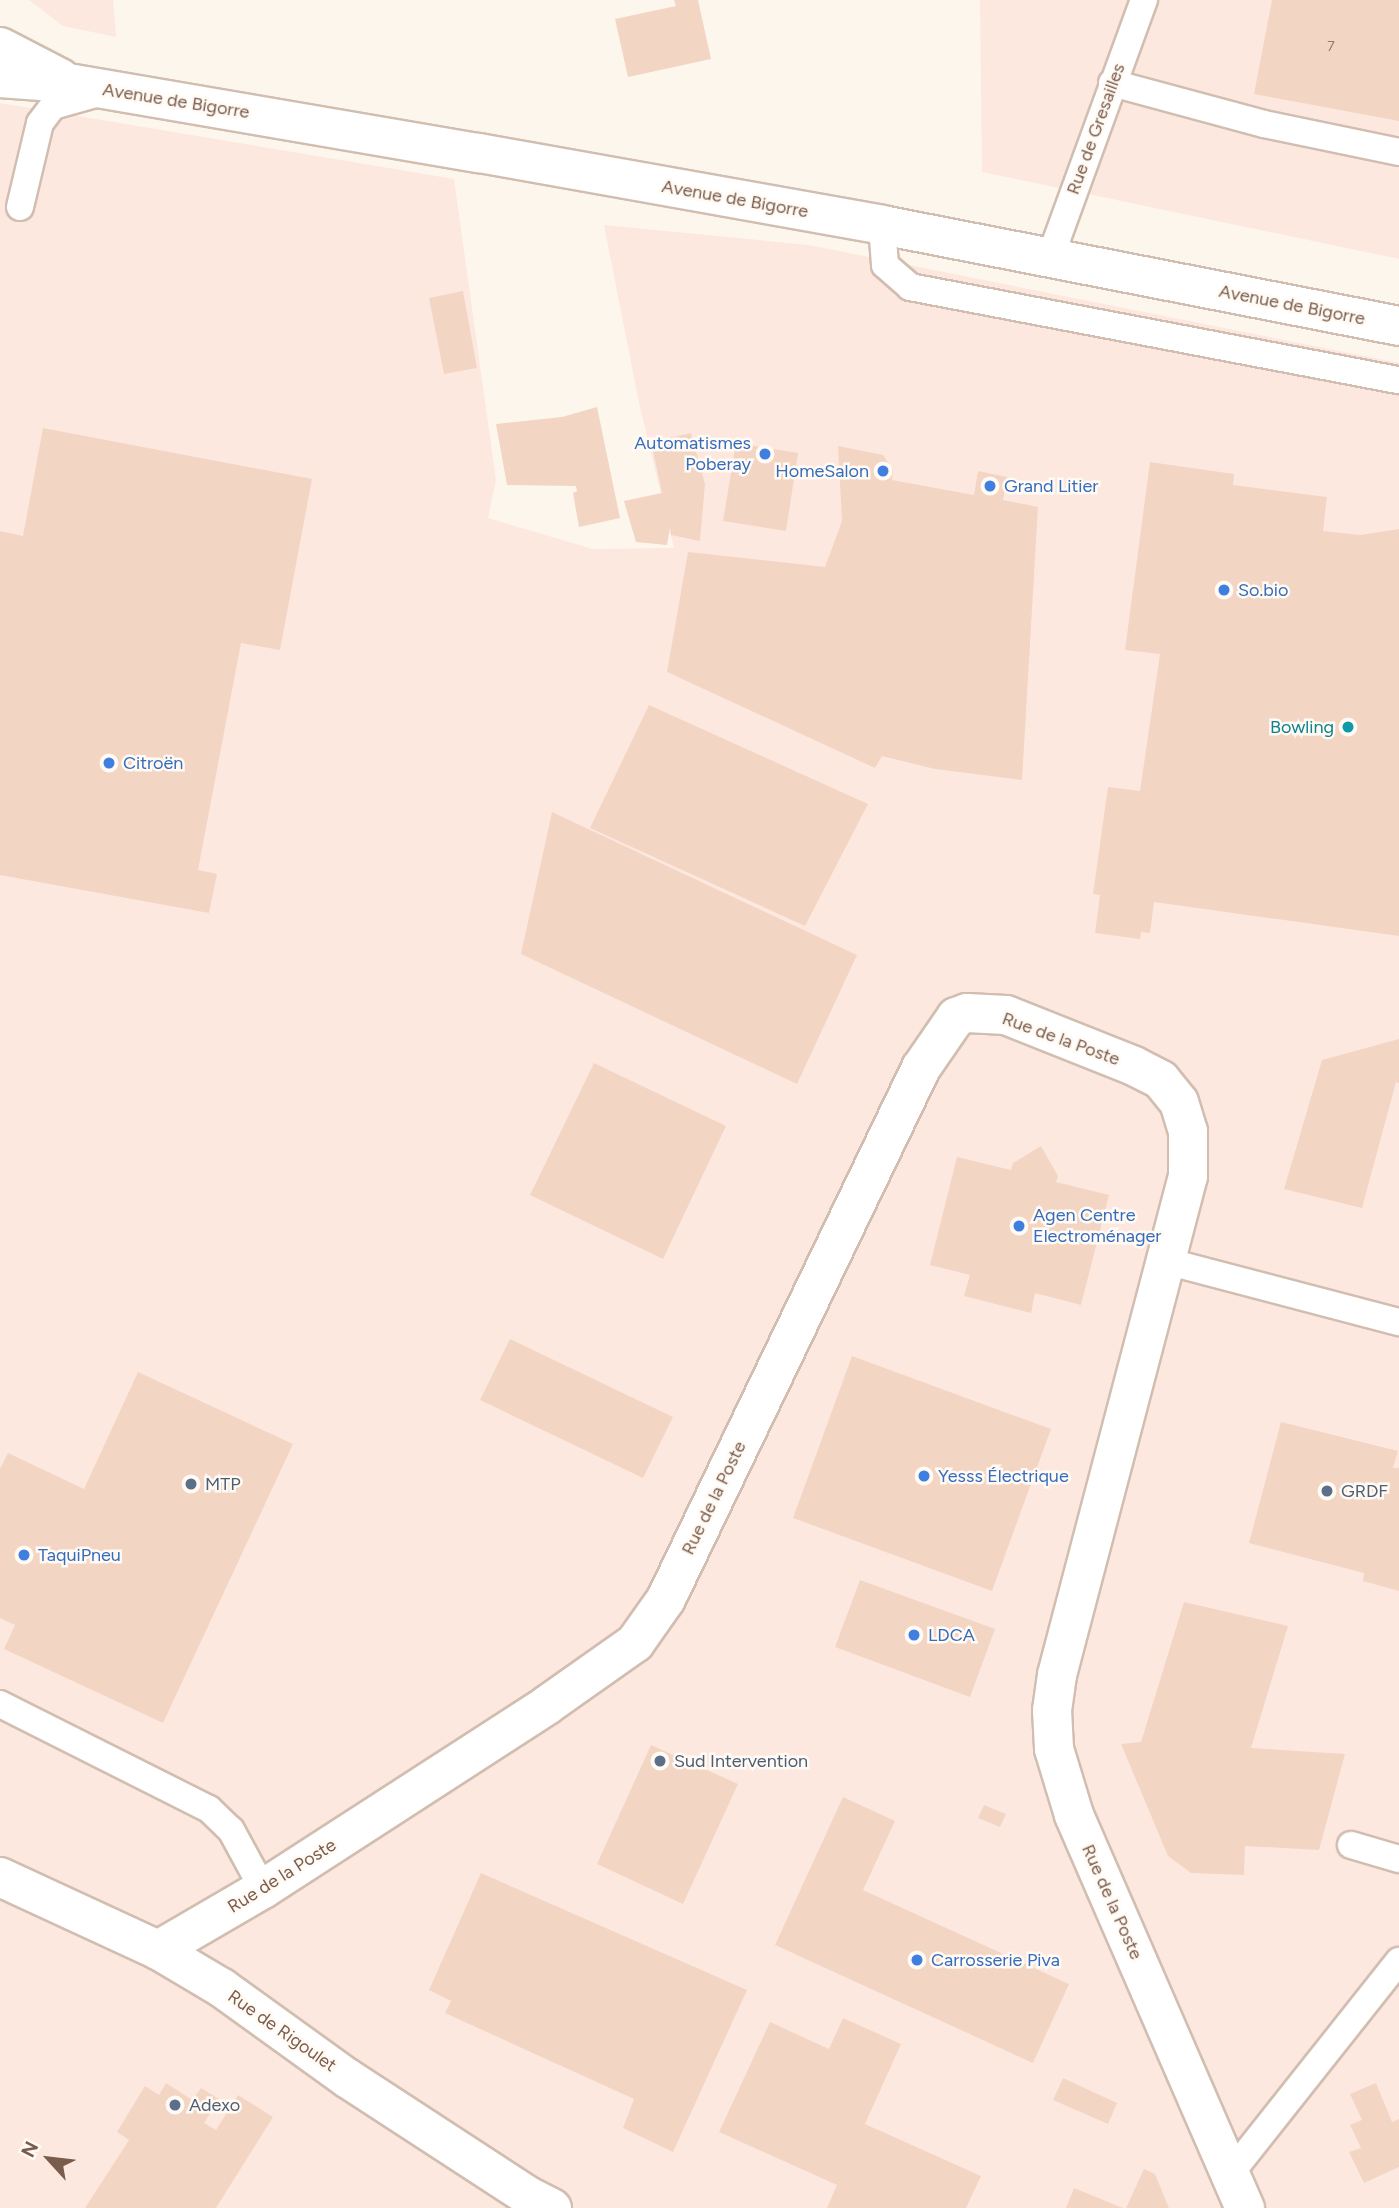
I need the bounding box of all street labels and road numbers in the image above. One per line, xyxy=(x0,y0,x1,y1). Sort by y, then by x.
street label: Rue de Gresailles xyxy=(1062,61,1130,197)
street label: Avenue de Bigorre xyxy=(101,79,251,123)
street label: Avenue de Bigorre xyxy=(660,175,810,223)
street label: Avenue de Bigorre xyxy=(1217,280,1367,330)
street label: Rue de la Poste xyxy=(999,1008,1123,1070)
street label: Rue de la Poste xyxy=(677,1438,751,1558)
street label: Rue de la Poste xyxy=(224,1834,340,1918)
street label: Rue de la Poste xyxy=(1077,1841,1147,1963)
street label: Rue de Rigoulet xyxy=(224,1986,340,2076)

